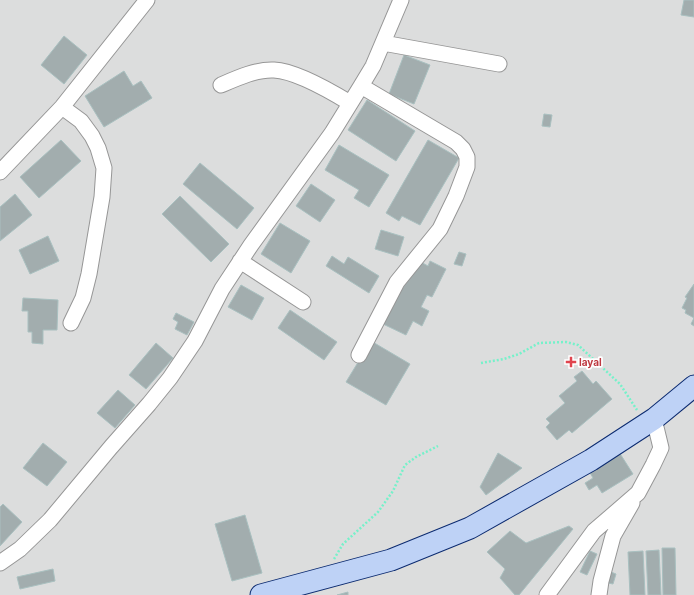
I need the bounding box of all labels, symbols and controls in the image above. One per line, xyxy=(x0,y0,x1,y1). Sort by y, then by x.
place label: layal xyxy=(579,356,602,369)
marker: layal xyxy=(566,357,576,367)

